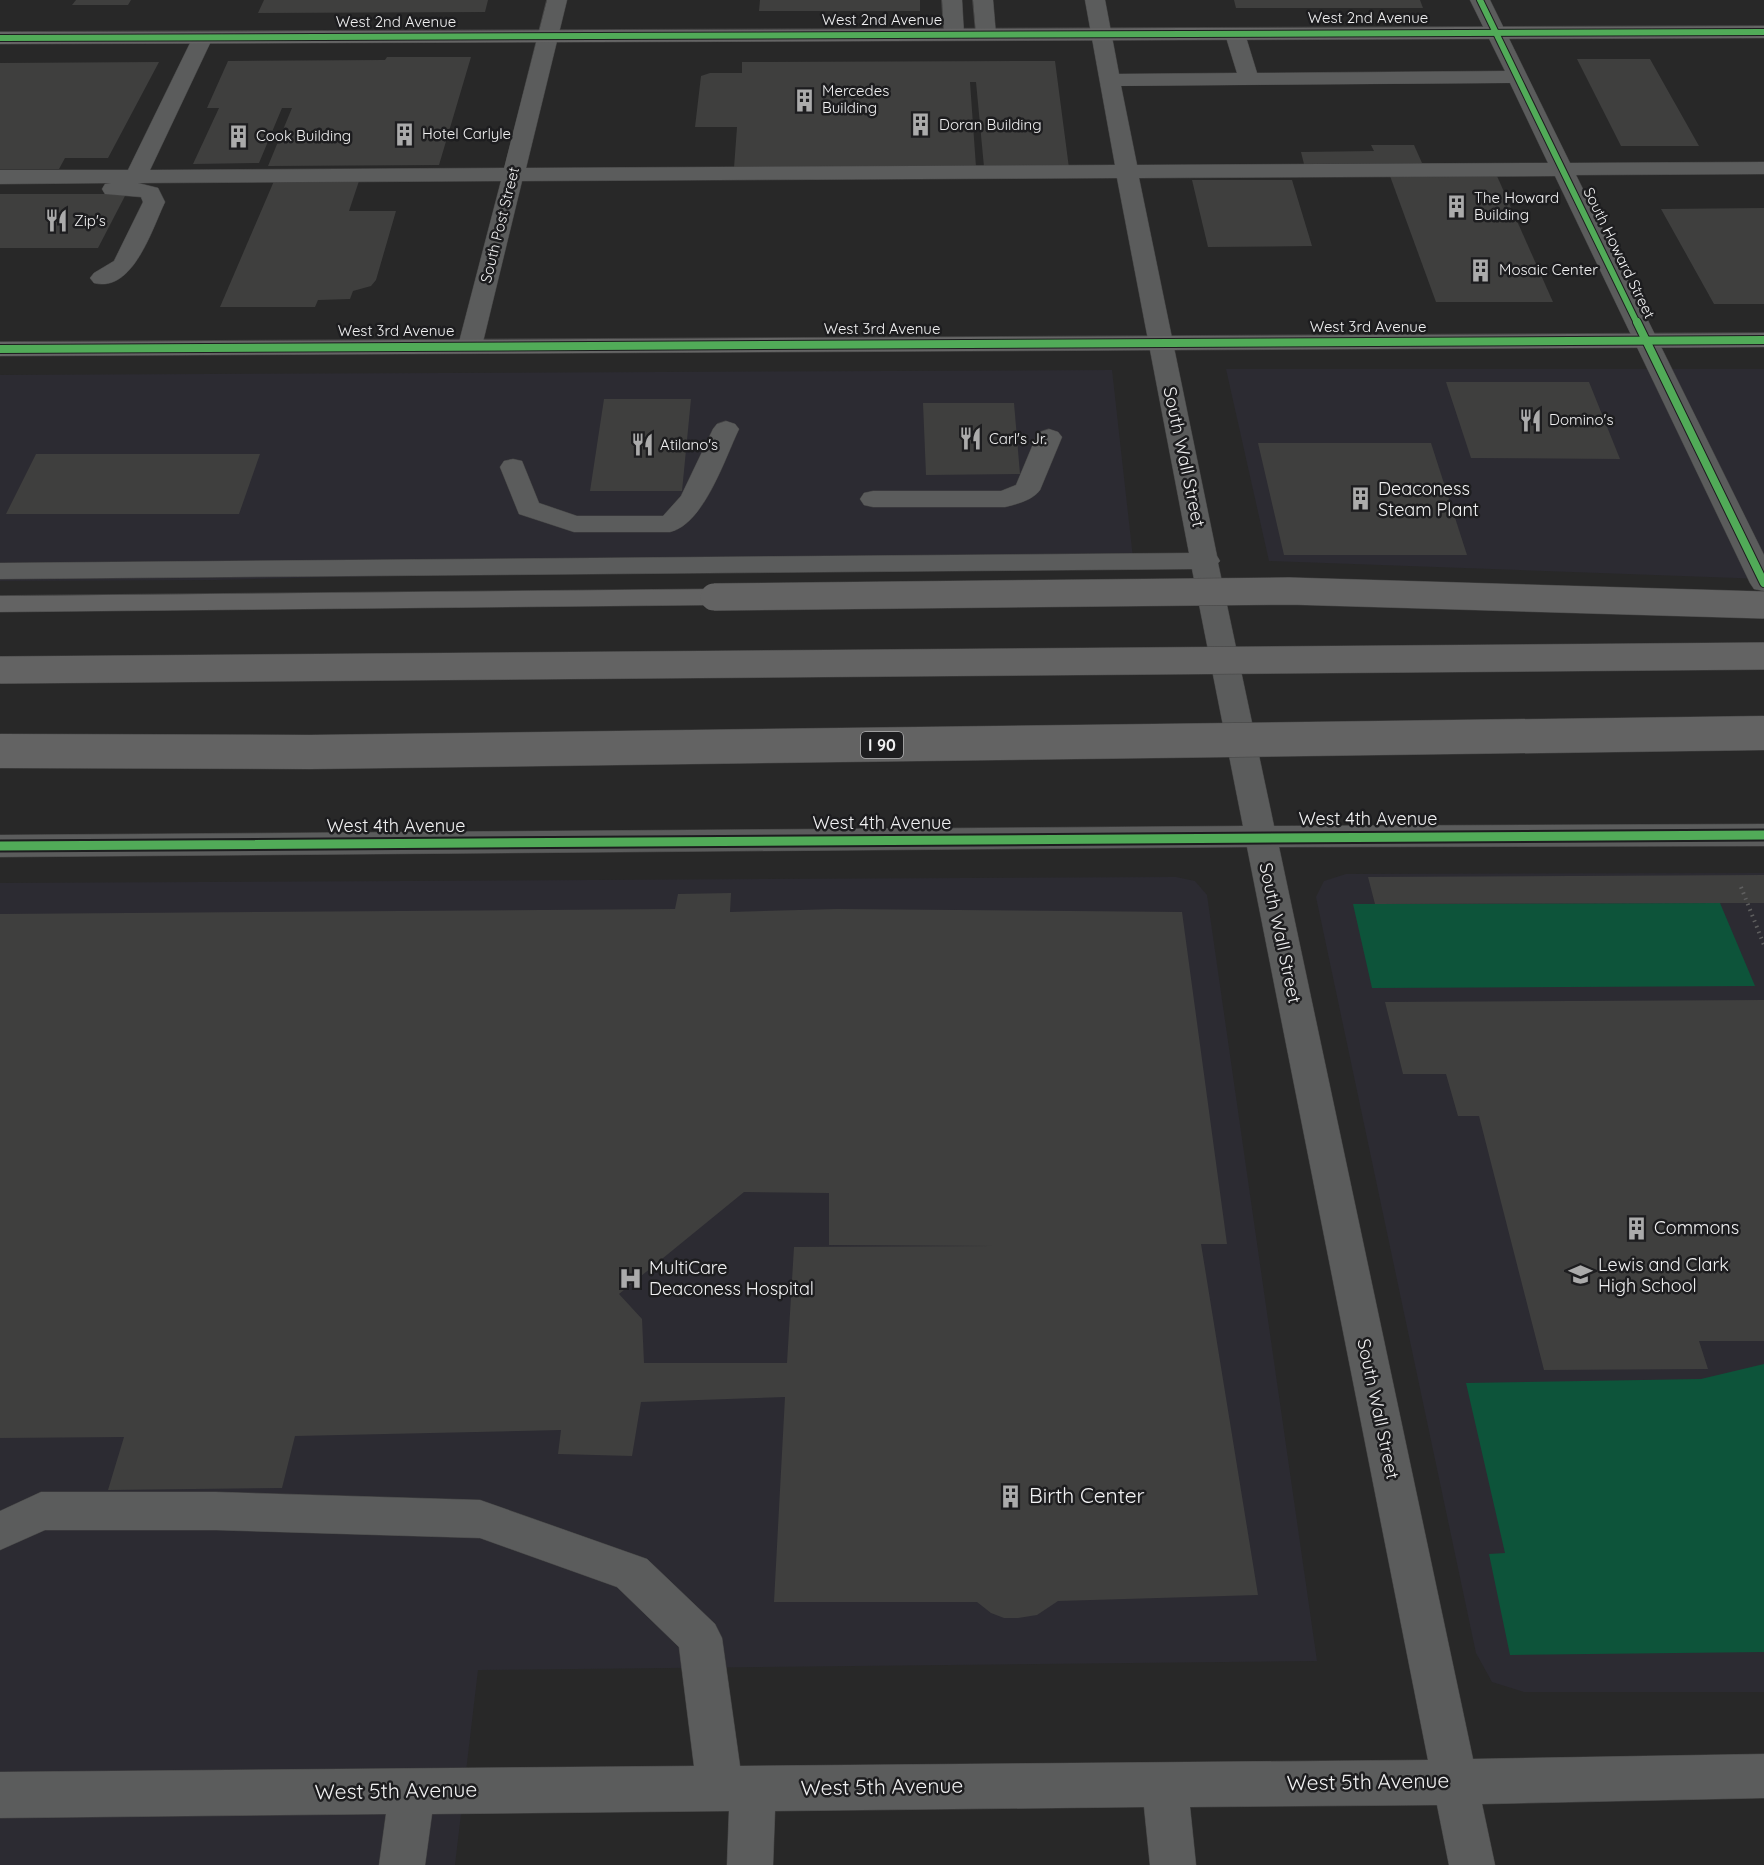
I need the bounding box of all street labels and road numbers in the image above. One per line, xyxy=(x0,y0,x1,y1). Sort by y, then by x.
street label: West 2nd Avenue xyxy=(1308,8,1428,27)
street label: West 2nd Avenue xyxy=(822,10,942,29)
street label: West 2nd Avenue xyxy=(336,12,456,31)
street label: South Post Street xyxy=(476,165,523,285)
street label: South Howard Street xyxy=(1579,184,1659,322)
street label: West 3rd Avenue xyxy=(1310,317,1426,336)
street label: West 3rd Avenue xyxy=(824,319,940,338)
street label: West 3rd Avenue xyxy=(338,321,454,340)
street label: South Wall Street xyxy=(1158,385,1211,529)
road number: I 90 xyxy=(861,732,903,758)
street label: West 4th Avenue xyxy=(1298,807,1438,830)
street label: West 4th Avenue xyxy=(812,811,952,834)
street label: West 4th Avenue xyxy=(326,814,466,837)
street label: South Wall Street xyxy=(1254,861,1307,1005)
street label: South Wall Street xyxy=(1352,1337,1405,1481)
street label: West 5th Avenue xyxy=(1286,1767,1449,1795)
street label: West 5th Avenue xyxy=(800,1772,963,1800)
street label: West 5th Avenue xyxy=(314,1776,477,1804)

